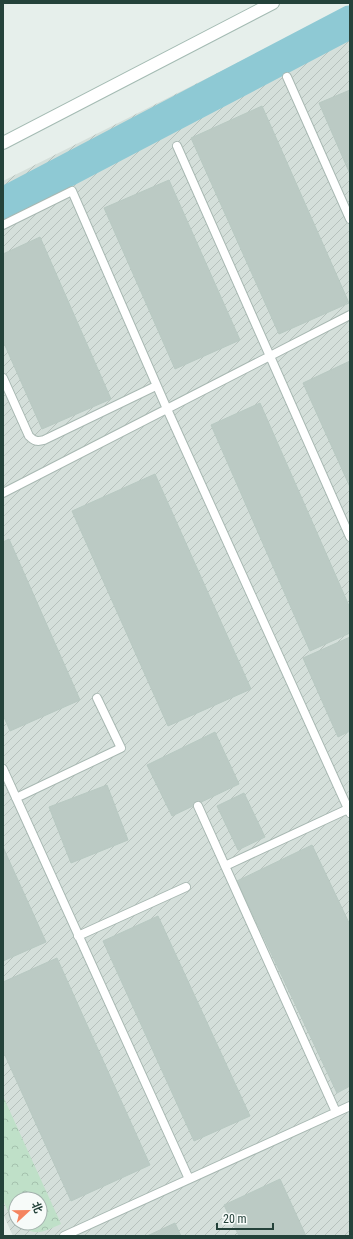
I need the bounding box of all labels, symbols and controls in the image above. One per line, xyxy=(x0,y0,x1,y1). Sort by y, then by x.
north arrow xyxy=(8,1191,48,1231)
text: 北 xyxy=(29,1200,45,1215)
scale bar xyxy=(217,1205,273,1231)
text: 20 m xyxy=(223,1212,247,1226)

